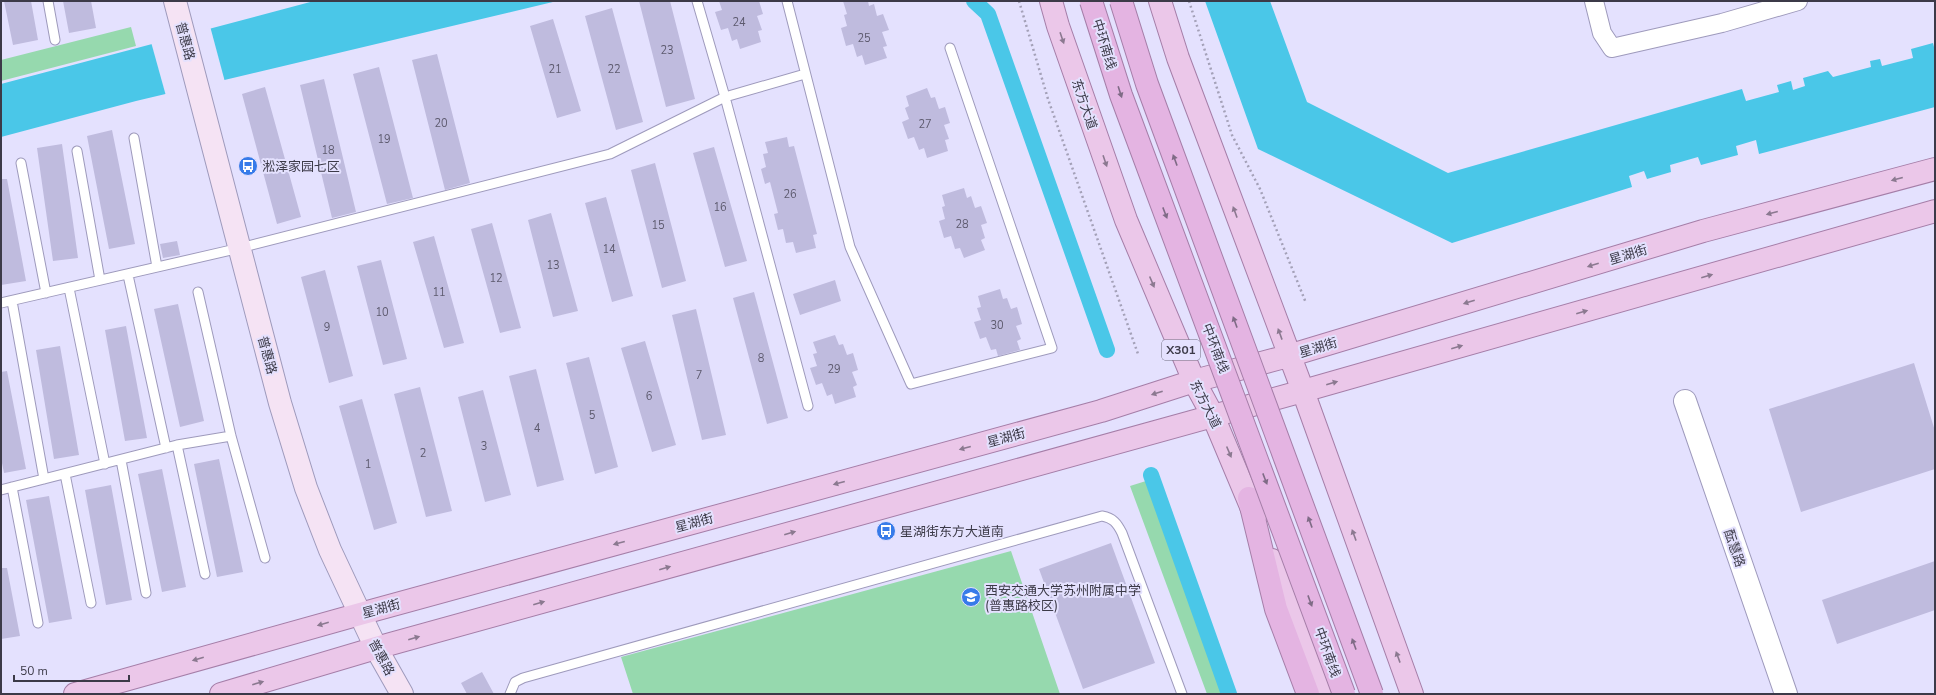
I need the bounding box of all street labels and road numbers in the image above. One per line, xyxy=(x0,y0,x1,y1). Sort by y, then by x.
street label: 中环南线 xyxy=(1088,17,1120,72)
street label: 普惠路 xyxy=(171,20,199,62)
street label: 东方大道 xyxy=(1067,77,1101,132)
street label: 星湖街 xyxy=(1607,241,1650,269)
street label: 中环南线 xyxy=(1197,321,1233,376)
street label: 普惠路 xyxy=(253,334,281,376)
street label: 星湖街 xyxy=(1297,334,1340,362)
road number: X301 xyxy=(1162,340,1200,360)
street label: 东方大道 xyxy=(1185,377,1225,432)
street label: 星湖街 xyxy=(985,424,1027,452)
street label: 星湖街 xyxy=(673,509,715,537)
street label: 酝慧路 xyxy=(1719,527,1749,570)
street label: 星湖街 xyxy=(360,595,402,623)
street label: 中环南线 xyxy=(1310,625,1344,680)
street label: 普惠路 xyxy=(364,636,398,679)

